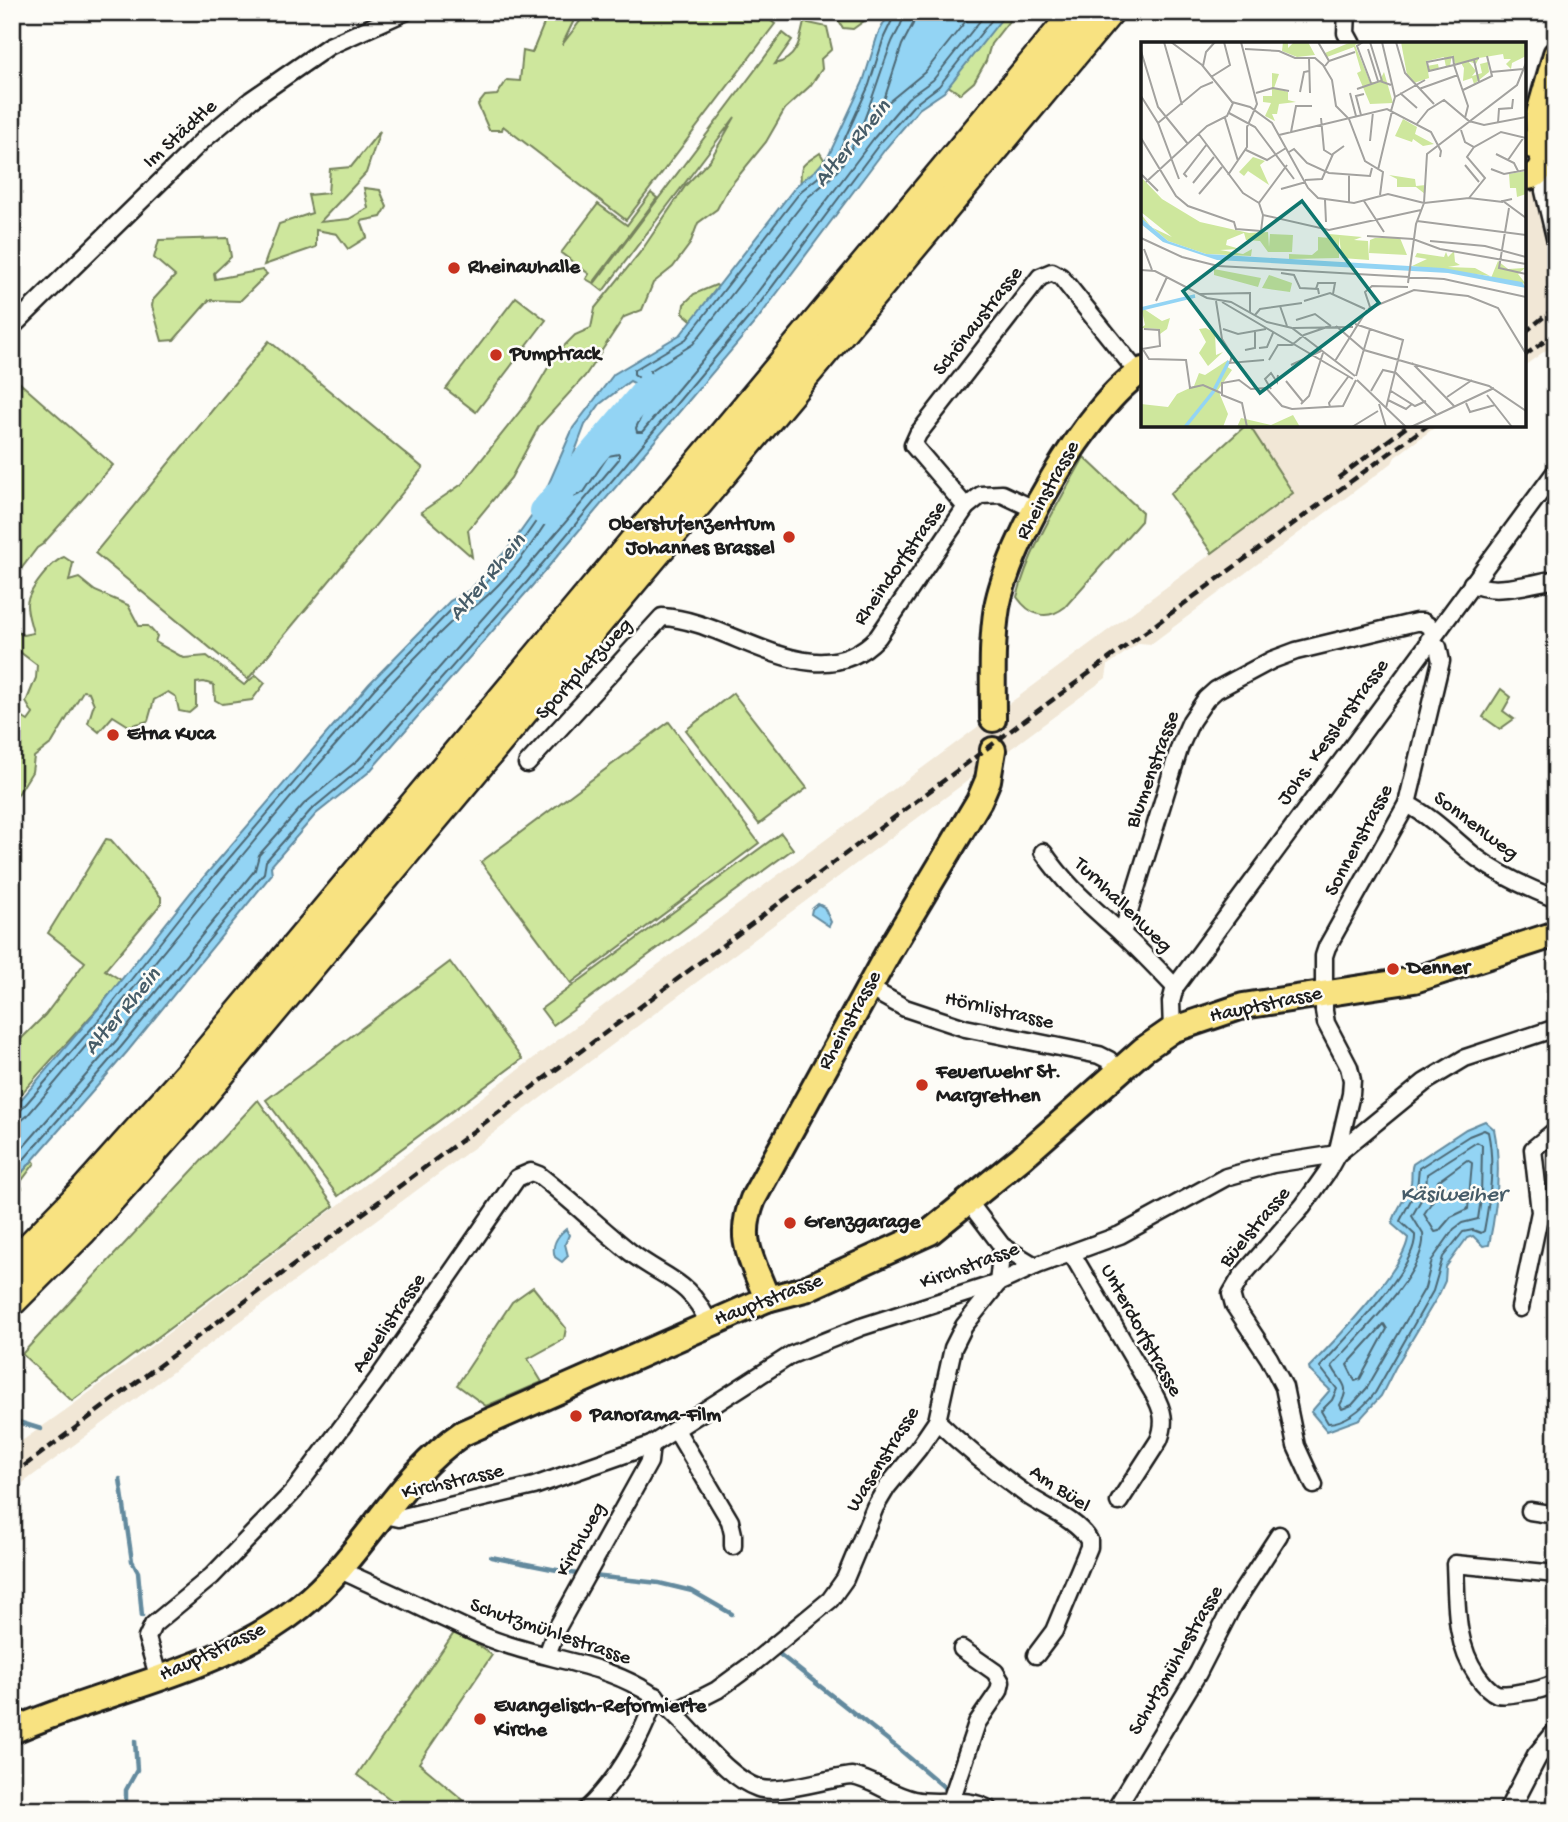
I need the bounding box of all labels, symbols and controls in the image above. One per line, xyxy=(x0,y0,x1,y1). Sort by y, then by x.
inset map xyxy=(1141,42,1526,427)
street label: Im Städtle xyxy=(139,94,224,175)
water label: Alter Rhein xyxy=(809,94,898,193)
place label: Rheinauhalle xyxy=(467,256,581,281)
marker: Rheinauhalle xyxy=(446,260,462,276)
street label: Schönaustrasse xyxy=(928,261,1030,382)
place label: Pumptrack xyxy=(509,343,603,368)
marker: Pumptrack xyxy=(488,347,504,363)
street label: Rheinstrasse xyxy=(1012,436,1087,545)
street label: Rheindorfstrasse xyxy=(849,496,954,631)
place label: Oberstufenzentrum Johannes Brassel xyxy=(609,513,775,562)
water label: Alter Rhein xyxy=(444,528,533,627)
marker: Oberstufenzentrum Johannes Brassel xyxy=(781,529,797,545)
street label: Sportplatzweg xyxy=(531,614,639,726)
street label: Johs. Kesslerstrasse xyxy=(1272,654,1396,811)
street label: Blumenstrasse xyxy=(1121,707,1187,833)
place label: Etna Kuca xyxy=(127,723,217,748)
marker: Etna Kuca xyxy=(105,727,121,743)
street label: Sonnenstrasse xyxy=(1320,780,1400,901)
street label: Sonnenweg xyxy=(1427,787,1523,867)
street label: Turnhallenweg xyxy=(1067,852,1177,959)
place label: Denner xyxy=(1405,957,1472,982)
marker: Denner xyxy=(1385,961,1401,977)
water label: Alter Rhein xyxy=(79,962,168,1061)
street label: Rheinstrasse xyxy=(814,966,889,1075)
street label: Hauptstrasse xyxy=(1208,982,1326,1030)
street label: Hörnlistrasse xyxy=(942,987,1057,1037)
place label: Feuerwehr St. Margrethen xyxy=(935,1061,1061,1110)
marker: Feuerwehr St. Margrethen xyxy=(914,1077,930,1093)
street label: Büelstrasse xyxy=(1214,1182,1298,1274)
water label: Käsiweiher xyxy=(1400,1182,1511,1209)
place label: Grenzgarage xyxy=(804,1211,921,1236)
marker: Grenzgarage xyxy=(782,1215,798,1231)
street label: Kirchstrasse xyxy=(917,1237,1024,1296)
street label: Unterdorfstrasse xyxy=(1093,1260,1187,1403)
street label: Aeuelistrasse xyxy=(348,1268,433,1379)
street label: Hauptstrasse xyxy=(711,1268,828,1333)
street label: Wasenstrasse xyxy=(842,1402,927,1517)
place label: Panorama-Film xyxy=(589,1404,721,1429)
marker: Panorama-Film xyxy=(568,1408,584,1424)
street label: Kirchstrasse xyxy=(400,1459,507,1507)
street label: Am Büel xyxy=(1024,1461,1094,1519)
street label: Kirchweg xyxy=(551,1498,613,1581)
street label: Schutzmühlestrasse xyxy=(1124,1581,1231,1740)
street label: Schutzmühlestrasse xyxy=(466,1594,635,1673)
street label: Hauptstrasse xyxy=(156,1617,271,1688)
place label: Evangelisch-Reformierte Kirche xyxy=(493,1695,708,1744)
marker: Evangelisch-Reformierte Kirche xyxy=(472,1711,488,1727)

